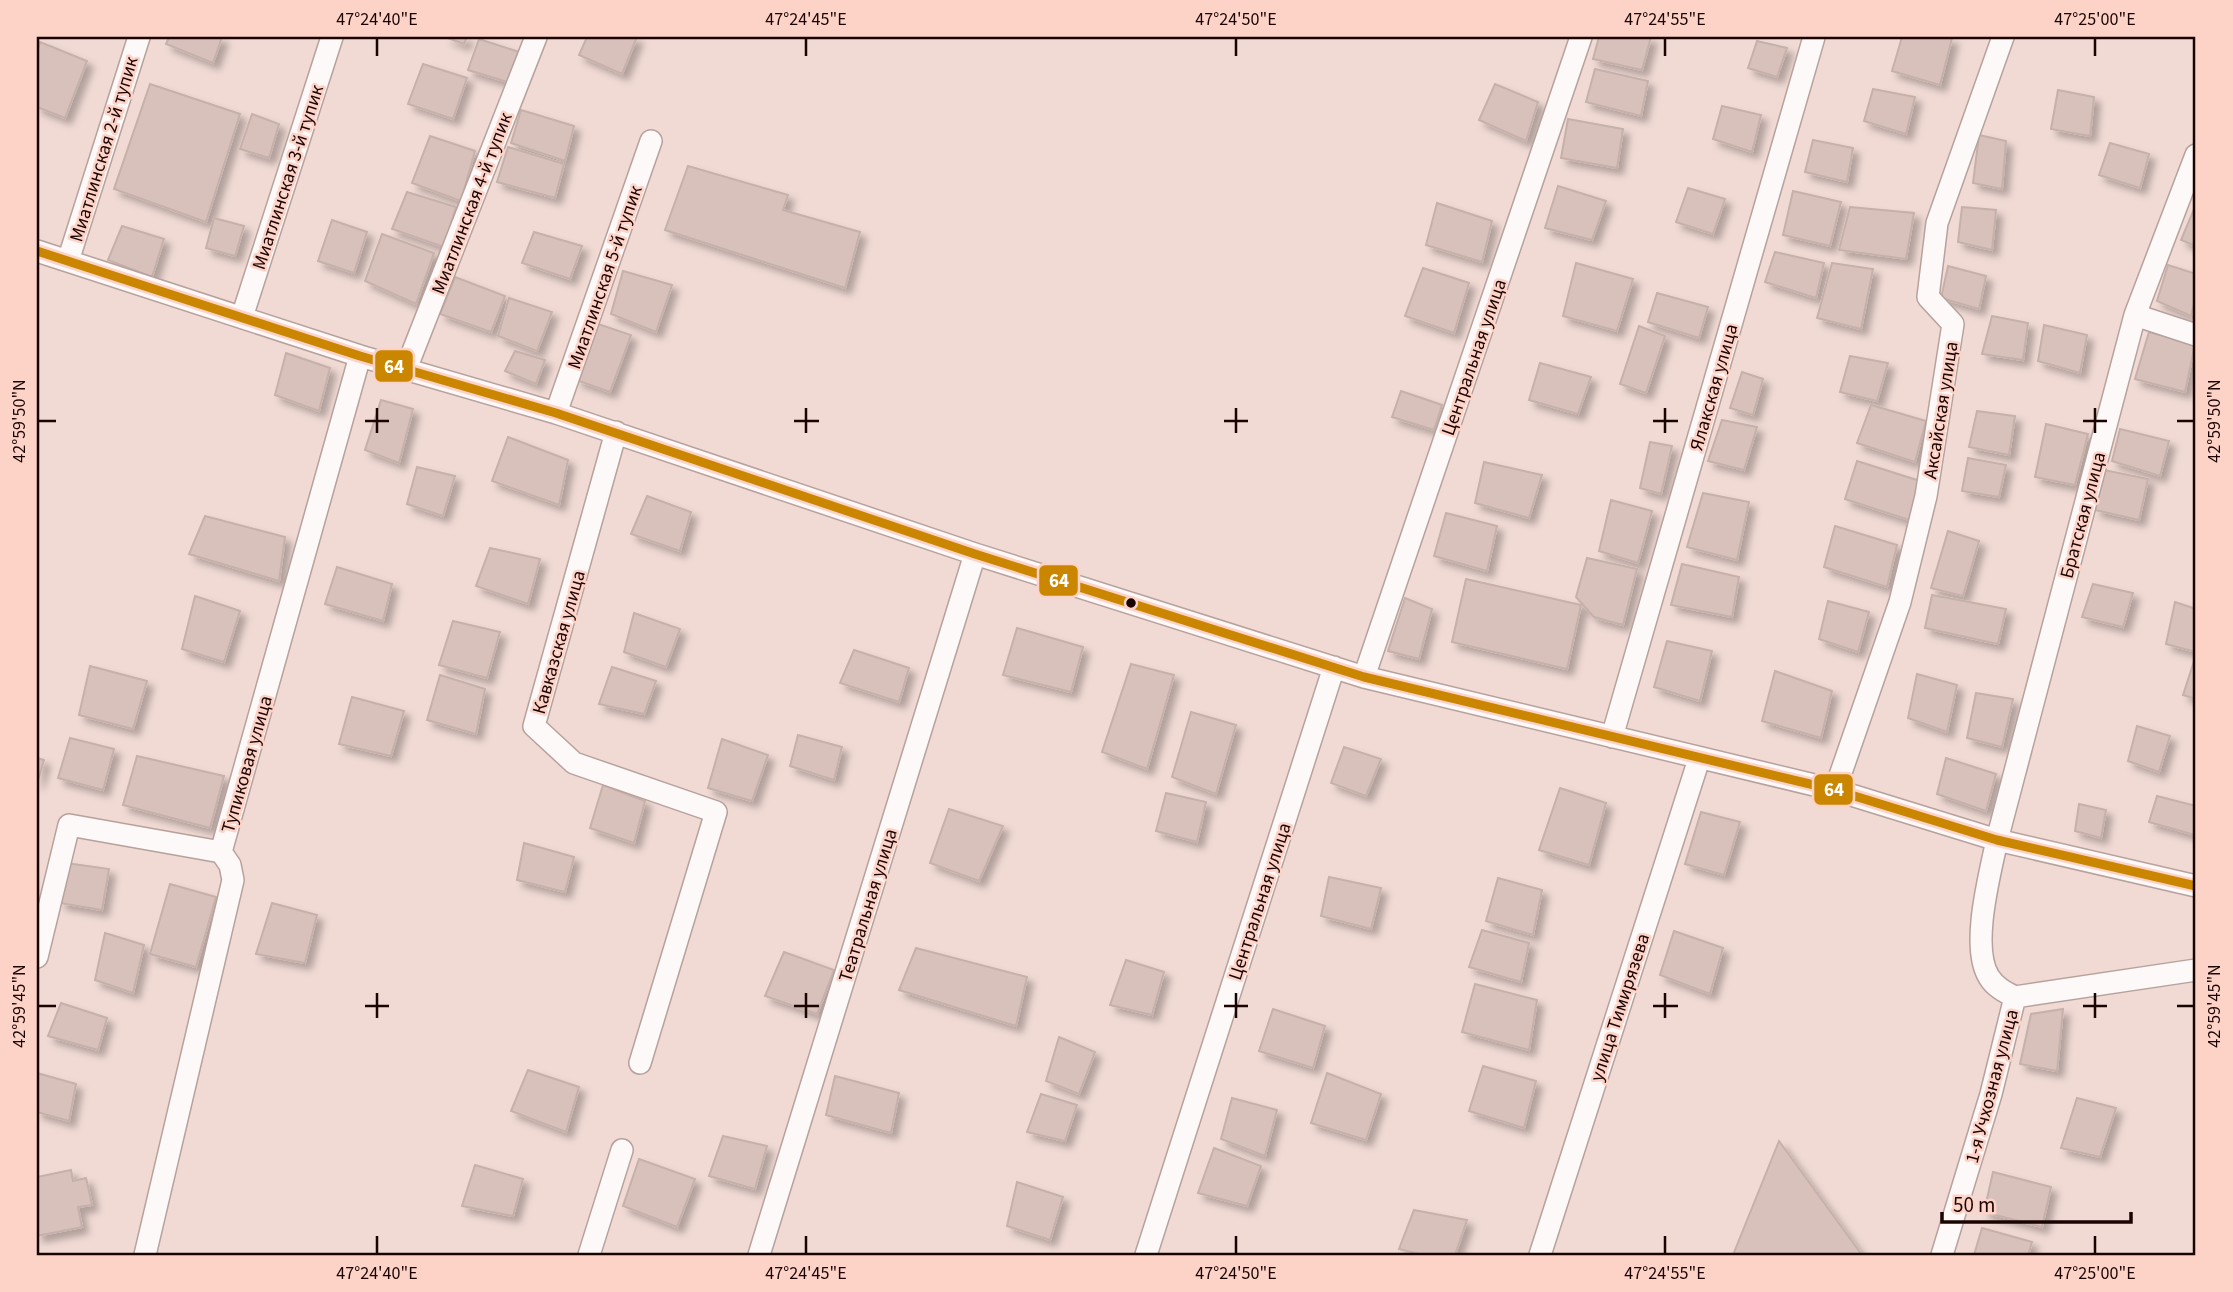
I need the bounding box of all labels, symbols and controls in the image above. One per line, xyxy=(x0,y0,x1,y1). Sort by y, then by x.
text: 47°24'40"E xyxy=(336,7,418,32)
text: 47°24'45"E xyxy=(765,7,847,32)
text: 47°24'50"E xyxy=(1195,7,1277,32)
text: 47°24'55"E xyxy=(1624,7,1706,32)
text: 47°25'00"E xyxy=(2054,7,2136,32)
street label: Миатлинская 2-й тупик xyxy=(63,53,146,245)
street label: Миатлинская 3-й тупик xyxy=(246,81,331,273)
street label: Миатлинская 4-й тупик xyxy=(425,108,520,298)
street label: Миатлинская 5-й тупик xyxy=(561,182,650,373)
street label: Центральная улица xyxy=(1435,276,1514,439)
street label: Ялакская улица xyxy=(1683,321,1745,454)
street label: Аксайская улица xyxy=(1917,339,1966,481)
line badge: 64 xyxy=(374,349,414,383)
text: 64 xyxy=(384,354,404,381)
text: 42°59'50"N xyxy=(7,379,32,463)
text: 42°59'50"N xyxy=(2202,379,2227,463)
street label: Братская улица xyxy=(2054,449,2113,582)
line badge: 64 xyxy=(1038,564,1079,597)
street label: Кавказская улица xyxy=(526,567,593,718)
text: 64 xyxy=(1049,568,1069,595)
unlabelled marker xyxy=(1124,596,1138,610)
street label: Тупиковая улица xyxy=(215,693,280,836)
line badge: 64 xyxy=(1813,773,1854,806)
text: 64 xyxy=(1824,777,1844,804)
street label: Центральная улица xyxy=(1222,819,1299,984)
street label: Театральная улица xyxy=(832,825,905,985)
street label: улица Тимирязева xyxy=(1584,930,1657,1085)
text: 42°59'45"N xyxy=(7,964,32,1048)
text: 42°59'45"N xyxy=(2202,964,2227,1048)
street label: 1-я Учхозная улица xyxy=(1959,1006,2026,1166)
scale bar xyxy=(1942,1180,2132,1224)
text: 50 m xyxy=(1953,1190,1995,1220)
text: 47°24'40"E xyxy=(336,1261,418,1286)
text: 47°24'45"E xyxy=(765,1261,847,1286)
text: 47°24'50"E xyxy=(1195,1261,1277,1286)
text: 47°24'55"E xyxy=(1624,1261,1706,1286)
text: 47°25'00"E xyxy=(2054,1261,2136,1286)

